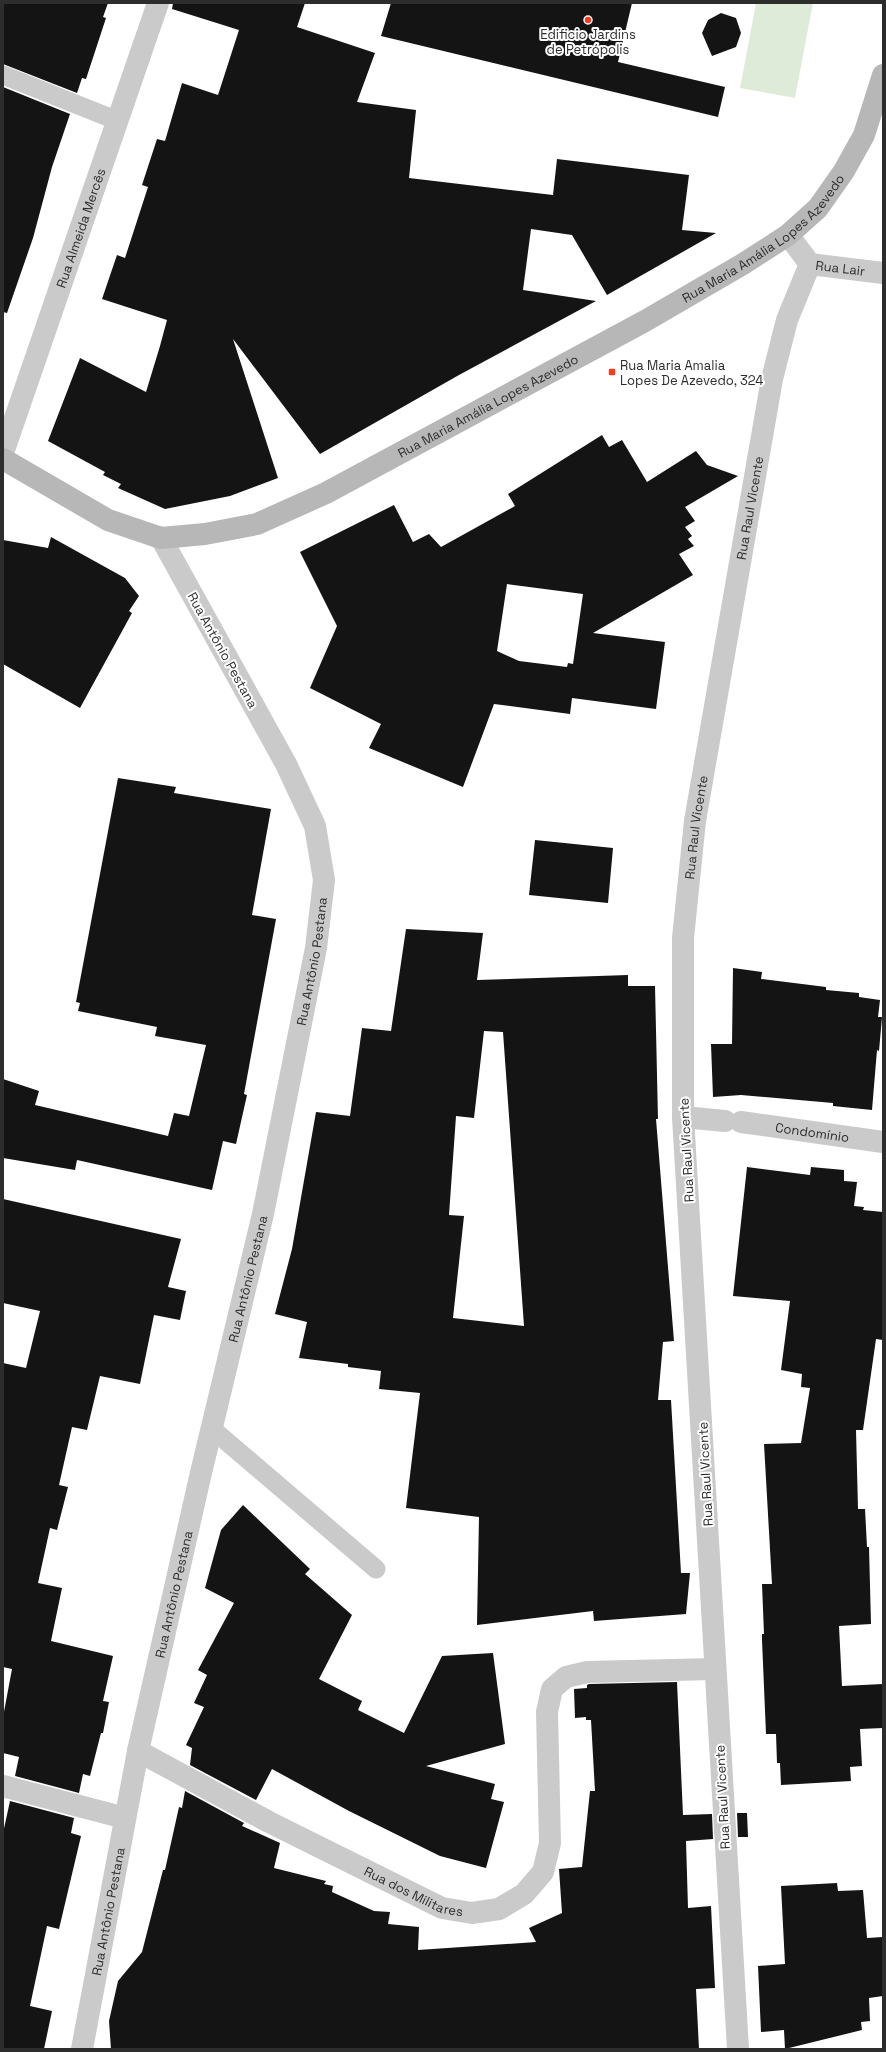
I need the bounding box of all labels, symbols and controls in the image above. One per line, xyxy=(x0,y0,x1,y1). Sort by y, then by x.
marker: Edificio Jardins de Petrópolis xyxy=(583,15,593,25)
place label: Edificio Jardins de Petrópolis xyxy=(540,26,636,58)
street label: Rua Almeida Mercês xyxy=(53,166,109,290)
street label: Rua Maria Amália Lopes Azevedo xyxy=(679,171,848,307)
street label: Rua Lair xyxy=(815,257,866,280)
street label: Rua Maria Amália Lopes Azevedo xyxy=(395,351,581,462)
place label: Rua Maria Amalia Lopes De Azevedo, 324 xyxy=(620,357,763,389)
marker: Rua Maria Amalia Lopes De Azevedo, 324 xyxy=(607,367,617,377)
street label: Rua Raul Vicente xyxy=(733,455,767,561)
street label: Rua Antônio Pestana xyxy=(184,589,262,712)
street label: Rua Raul Vicente xyxy=(681,774,712,880)
street label: Rua Antônio Pestana xyxy=(293,896,331,1027)
street label: Rua Raul Vicente xyxy=(675,1097,698,1203)
street label: Condomínio xyxy=(774,1119,850,1146)
street label: Rua Antônio Pestana xyxy=(225,1213,272,1344)
street label: Rua Raul Vicente xyxy=(694,1421,717,1527)
street label: Rua Antônio Pestana xyxy=(151,1528,197,1660)
street label: Rua Raul Vicente xyxy=(711,1744,734,1850)
street label: Rua Antônio Pestana xyxy=(88,1845,129,1977)
street label: Rua dos Militares xyxy=(361,1863,465,1920)

